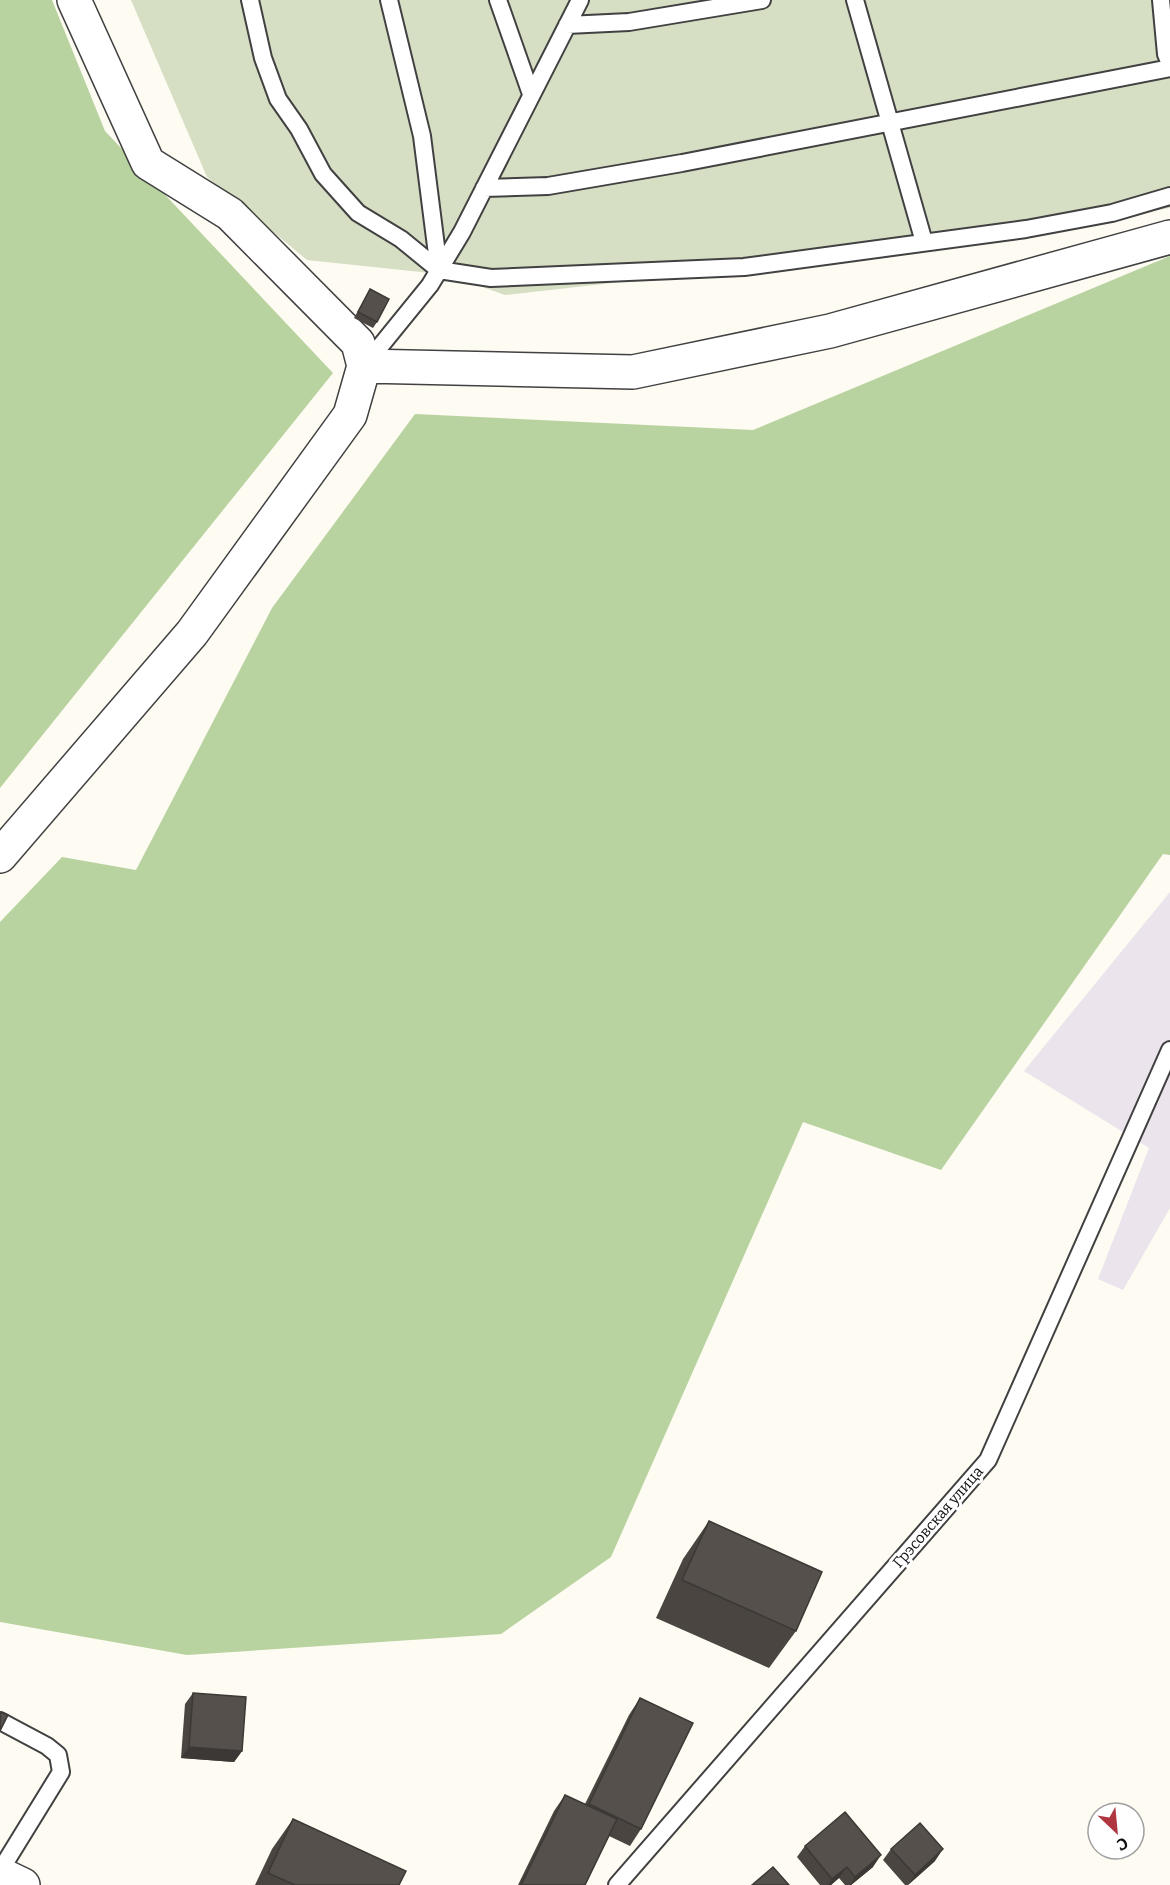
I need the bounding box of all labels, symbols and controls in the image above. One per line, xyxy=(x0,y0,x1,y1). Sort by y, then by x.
street label: Грэсовская улица xyxy=(889,1463,987,1571)
north arrow xyxy=(1086,1801,1146,1861)
text: С xyxy=(1114,1833,1131,1855)

